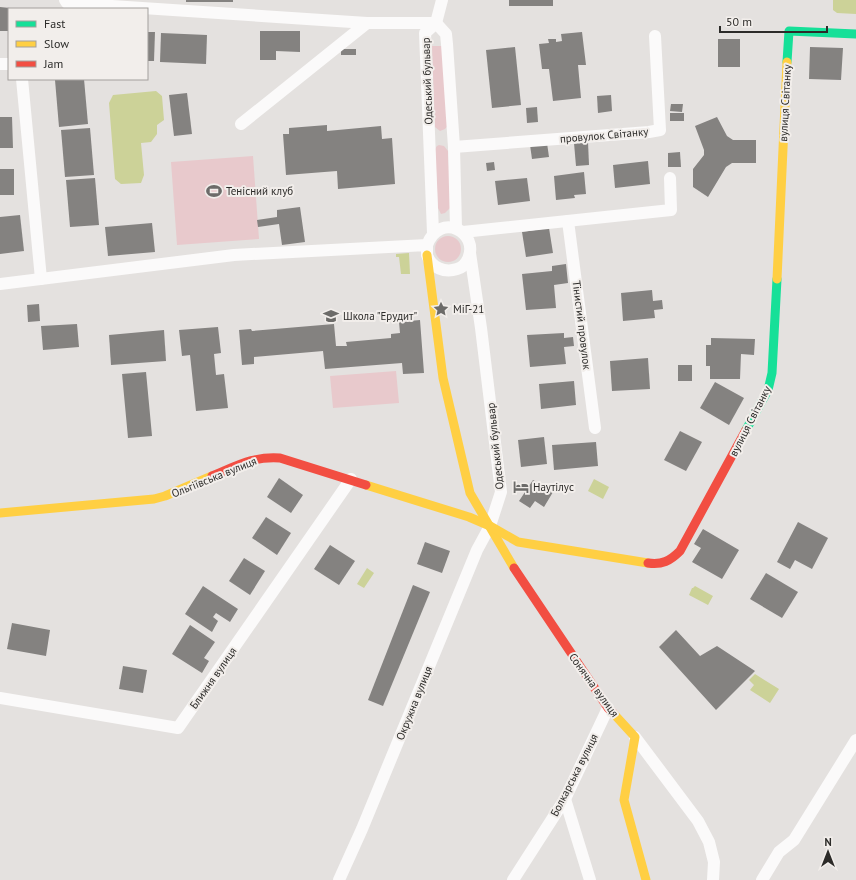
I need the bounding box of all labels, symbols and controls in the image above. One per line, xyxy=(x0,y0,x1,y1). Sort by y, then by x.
legend xyxy=(8,8,148,80)
scale bar xyxy=(720,8,827,34)
text: 50 m xyxy=(726,14,752,29)
text: Fast xyxy=(44,16,65,31)
text: Slow xyxy=(44,36,69,51)
street label: Одеський бульвар xyxy=(418,37,436,125)
text: Jam xyxy=(43,56,63,71)
street label: вулиця Світанку xyxy=(776,63,794,142)
street label: провулок Світанку xyxy=(559,124,650,146)
sports icon: Тенісний клуб xyxy=(205,182,223,200)
place label: Тенісний клуб xyxy=(226,184,293,198)
street label: Тінистий провулок xyxy=(570,280,594,371)
place icon: МіГ-21 xyxy=(432,300,450,318)
place label: МіГ-21 xyxy=(453,302,484,316)
school or university icon: Школа "Ерудит" xyxy=(322,307,340,325)
place label: Школа "Ерудит" xyxy=(343,309,417,323)
street label: вулиця Світанку xyxy=(726,383,774,459)
street label: Одеський бульвар xyxy=(483,402,507,490)
street label: Ольгіївська вулиця xyxy=(169,454,259,500)
hotel icon: Наутілус xyxy=(512,478,530,496)
place label: Наутілус xyxy=(533,480,574,494)
street label: Ближня вулиця xyxy=(187,644,239,712)
street label: Сонячна вулиця xyxy=(566,650,622,720)
street label: Окружна вулиця xyxy=(393,664,435,742)
street label: Болкарська вулиця xyxy=(547,731,601,819)
north arrow xyxy=(808,832,848,872)
text: N xyxy=(824,835,832,849)

